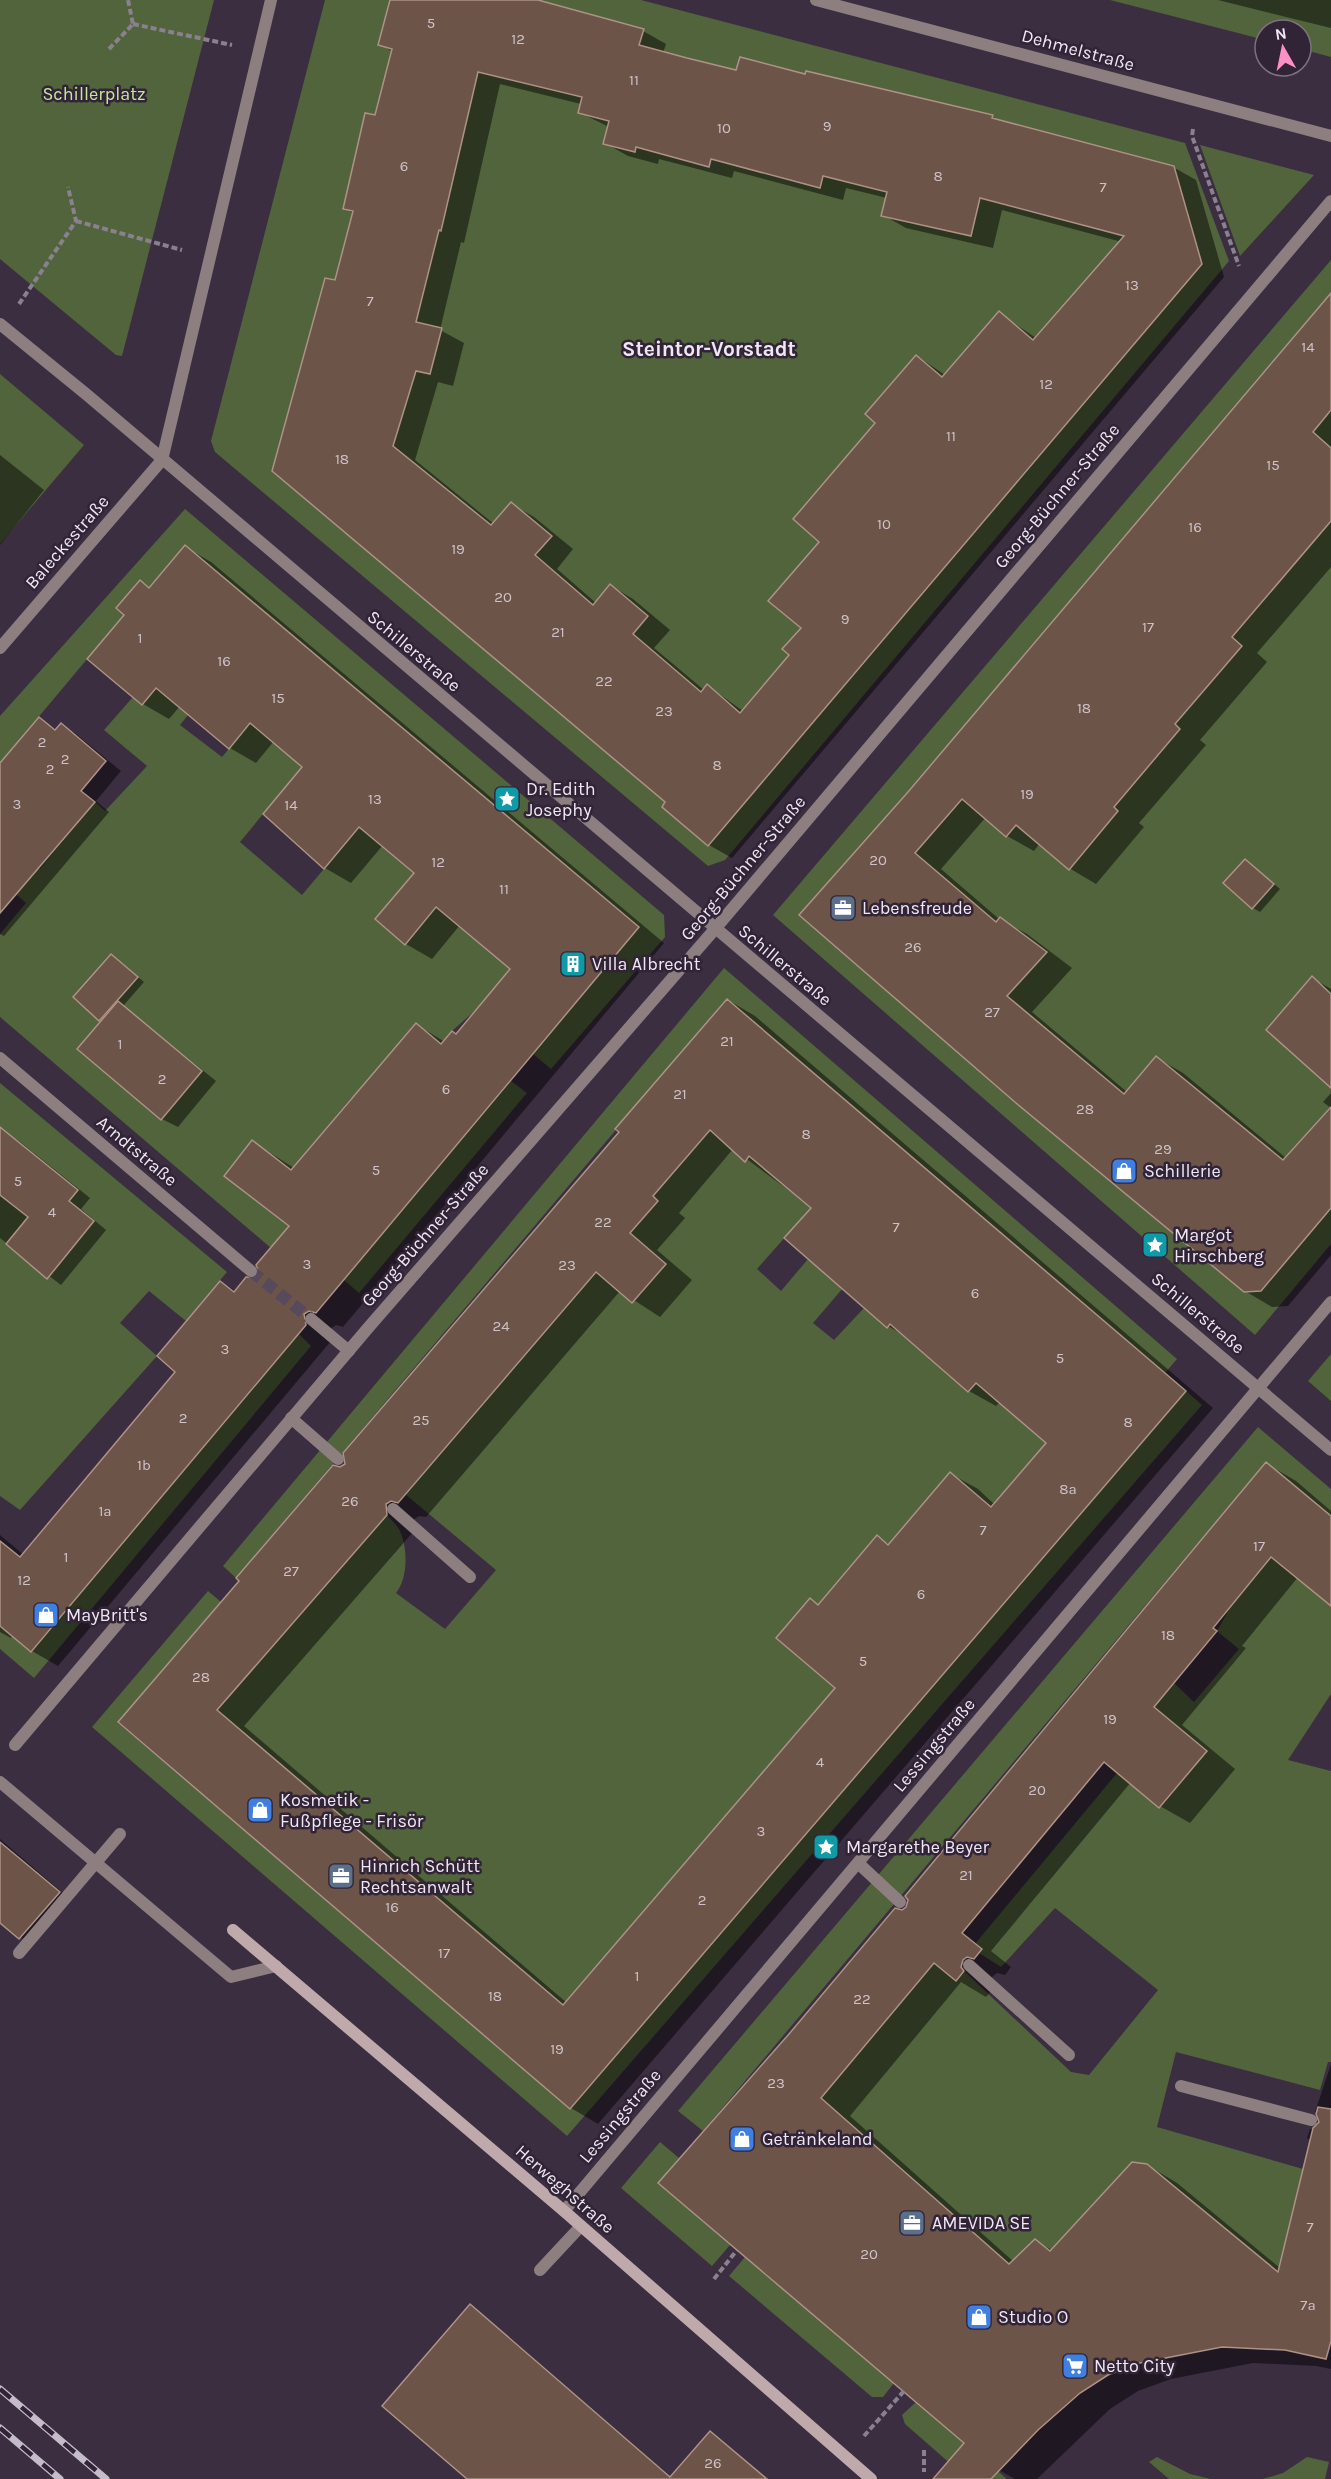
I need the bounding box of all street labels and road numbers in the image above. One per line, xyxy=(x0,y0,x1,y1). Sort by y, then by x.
street label: Dehmelstraße xyxy=(1019,24,1137,76)
street label: Georg-Büchner-Straße xyxy=(990,419,1124,573)
street label: Baleckestraße xyxy=(20,491,114,593)
street label: Schillerstraße xyxy=(363,606,465,696)
street label: Georg-Büchner-Straße xyxy=(676,791,810,945)
street label: Schillerstraße xyxy=(734,920,836,1010)
street label: Arndtstraße xyxy=(92,1111,182,1191)
street label: Georg-Büchner-Straße xyxy=(357,1159,493,1311)
street label: Schillerstraße xyxy=(1147,1268,1249,1358)
street label: Lessingstraße xyxy=(888,1694,980,1796)
street label: Lessingstraße xyxy=(574,2065,666,2167)
street label: Herweghstraße xyxy=(511,2140,619,2238)

